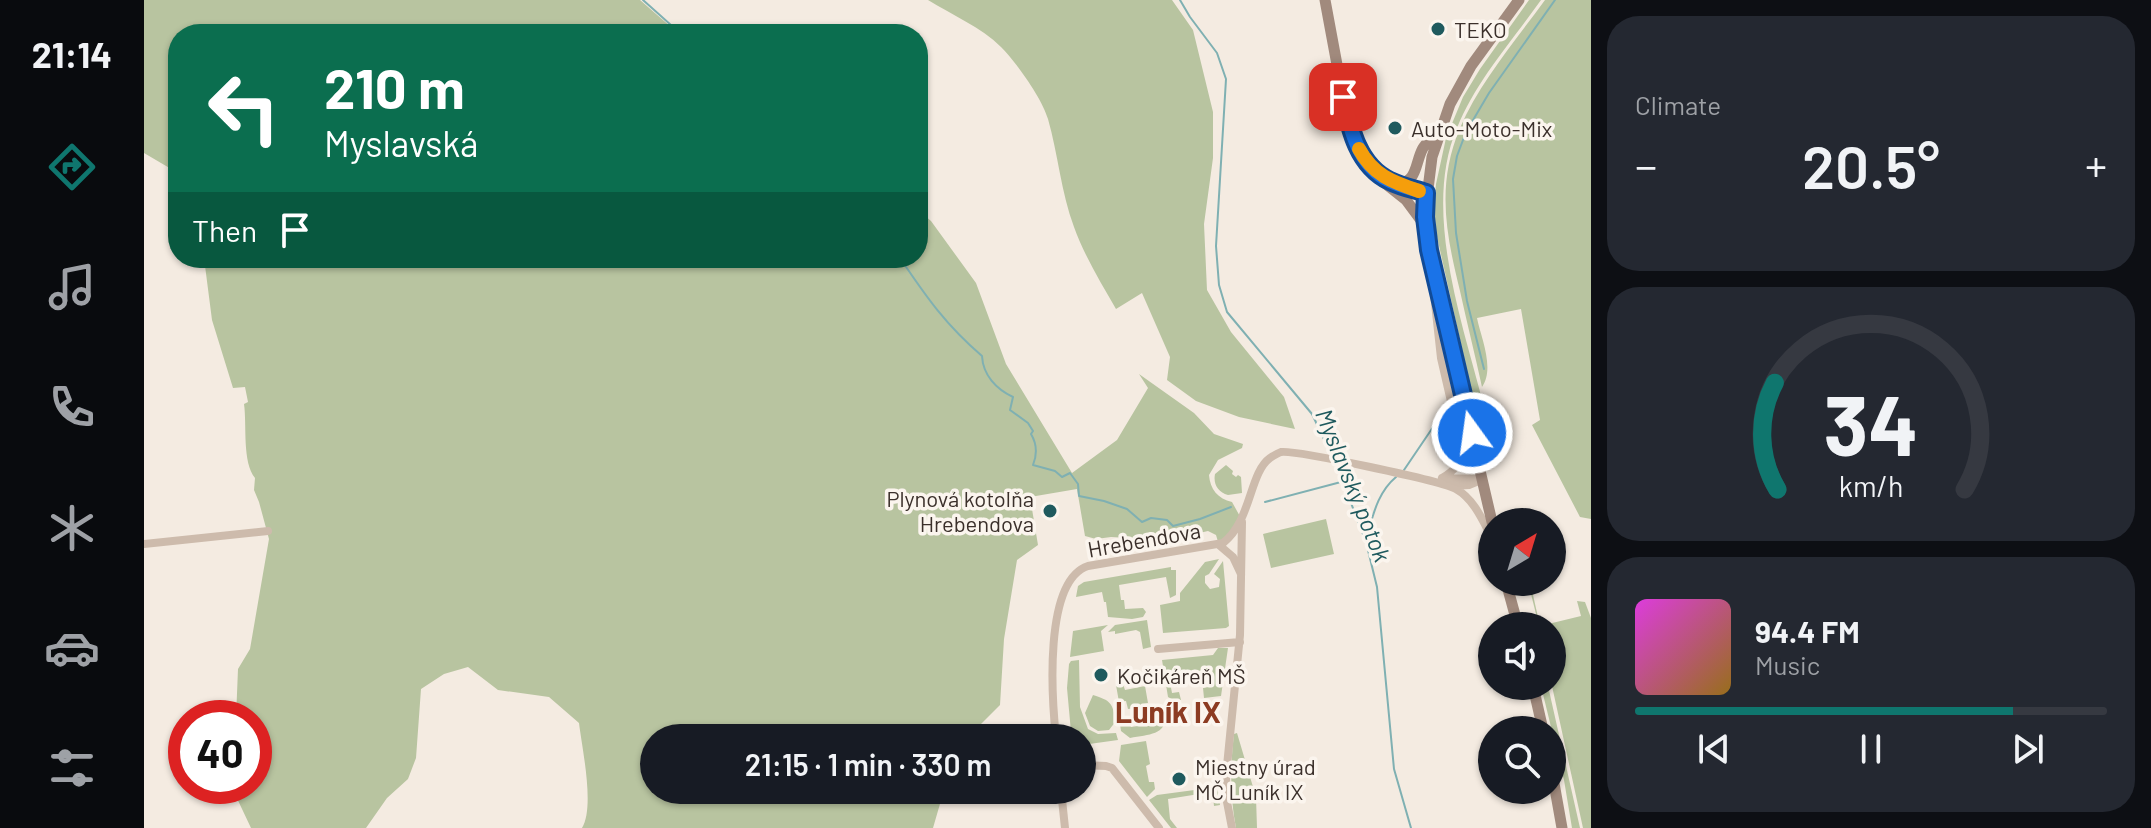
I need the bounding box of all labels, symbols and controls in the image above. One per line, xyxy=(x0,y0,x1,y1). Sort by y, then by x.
place label: TEKO xyxy=(1454,16,1507,42)
marker: TEKO xyxy=(1429,20,1447,38)
text: 21:14 xyxy=(32,32,112,75)
text: 210 m xyxy=(324,53,465,120)
icon: left xyxy=(192,56,296,160)
pin xyxy=(1309,63,1377,131)
icon: arrive xyxy=(1321,75,1365,119)
text: Climate xyxy=(1635,89,1721,120)
place label: Auto-Moto-Mix xyxy=(1411,115,1552,141)
marker: Auto-Moto-Mix xyxy=(1386,119,1404,137)
text: Myslavská xyxy=(324,121,478,164)
text: 20.5° xyxy=(1802,129,1940,201)
text: − xyxy=(1635,138,1657,191)
text: + xyxy=(2085,138,2107,191)
icon: directions xyxy=(44,139,100,195)
icon: arrive xyxy=(273,208,317,252)
text: Then xyxy=(192,212,257,248)
icon: music xyxy=(44,259,100,315)
text: 34 xyxy=(1823,373,1919,473)
icon: phone xyxy=(44,379,100,435)
position arrow xyxy=(1430,391,1514,475)
water label: Myslavský potok xyxy=(1310,404,1398,566)
text: km/h xyxy=(1839,468,1903,503)
place label: Plynová kotolňa Hrebendova xyxy=(886,485,1034,536)
icon: climate xyxy=(44,500,100,556)
marker: Plynová kotolňa Hrebendova xyxy=(1041,502,1059,520)
north arrow xyxy=(1478,508,1566,596)
map controls xyxy=(1478,508,1566,804)
street label: Hrebendova xyxy=(1085,516,1203,562)
button: sound xyxy=(1478,612,1566,700)
text: 94.4 FM xyxy=(1755,613,1860,649)
icon: car xyxy=(44,620,100,676)
text: Music xyxy=(1755,649,1820,680)
place label: Kočikáreň MŠ xyxy=(1117,662,1246,688)
marker: Kočikáreň MŠ xyxy=(1092,666,1110,684)
district label: Luník IX xyxy=(1115,693,1221,729)
speed limit sign: 40 xyxy=(168,700,272,804)
button: search xyxy=(1478,716,1566,804)
icon: previous xyxy=(1692,727,1736,771)
icon: pause xyxy=(1849,727,1893,771)
icon: next xyxy=(2006,727,2050,771)
icon: filters xyxy=(44,740,100,796)
text: 21:15 · 1 min · 330 m xyxy=(745,746,991,782)
place label: Miestny úrad MČ Luník IX xyxy=(1195,753,1316,804)
marker: Miestny úrad MČ Luník IX xyxy=(1170,770,1188,788)

